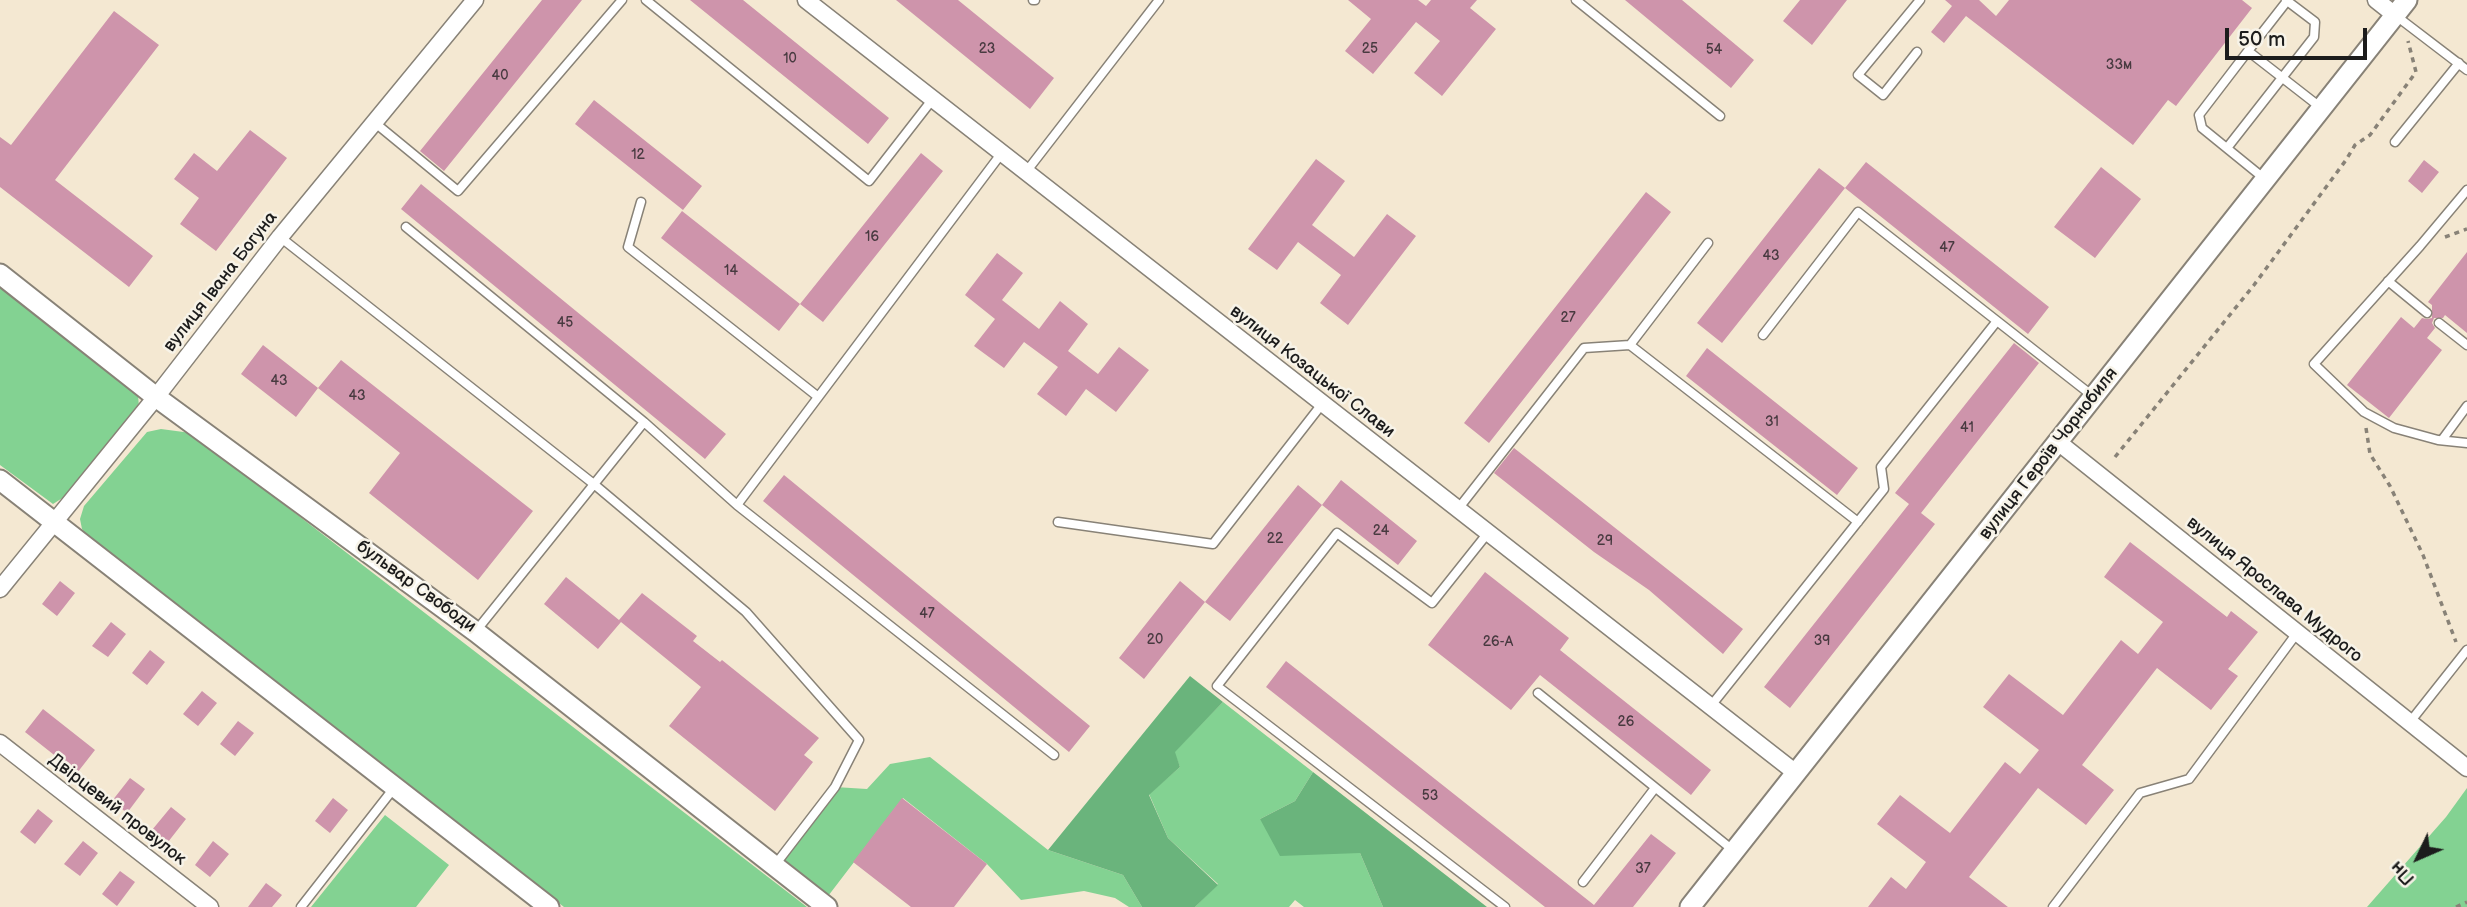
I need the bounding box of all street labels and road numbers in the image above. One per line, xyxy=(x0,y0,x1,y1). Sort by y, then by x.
street label: вулиця Івана Богуна xyxy=(159,207,283,357)
street label: вулиця Козацької Слави xyxy=(1225,301,1399,443)
street label: вулиця Героїв Чорнобиля xyxy=(1975,364,2123,544)
street label: вулиця Ярослава Мудрого xyxy=(2182,512,2366,668)
street label: бульвар Свободи xyxy=(352,536,480,638)
street label: Двірцевий провулок xyxy=(44,750,190,870)

